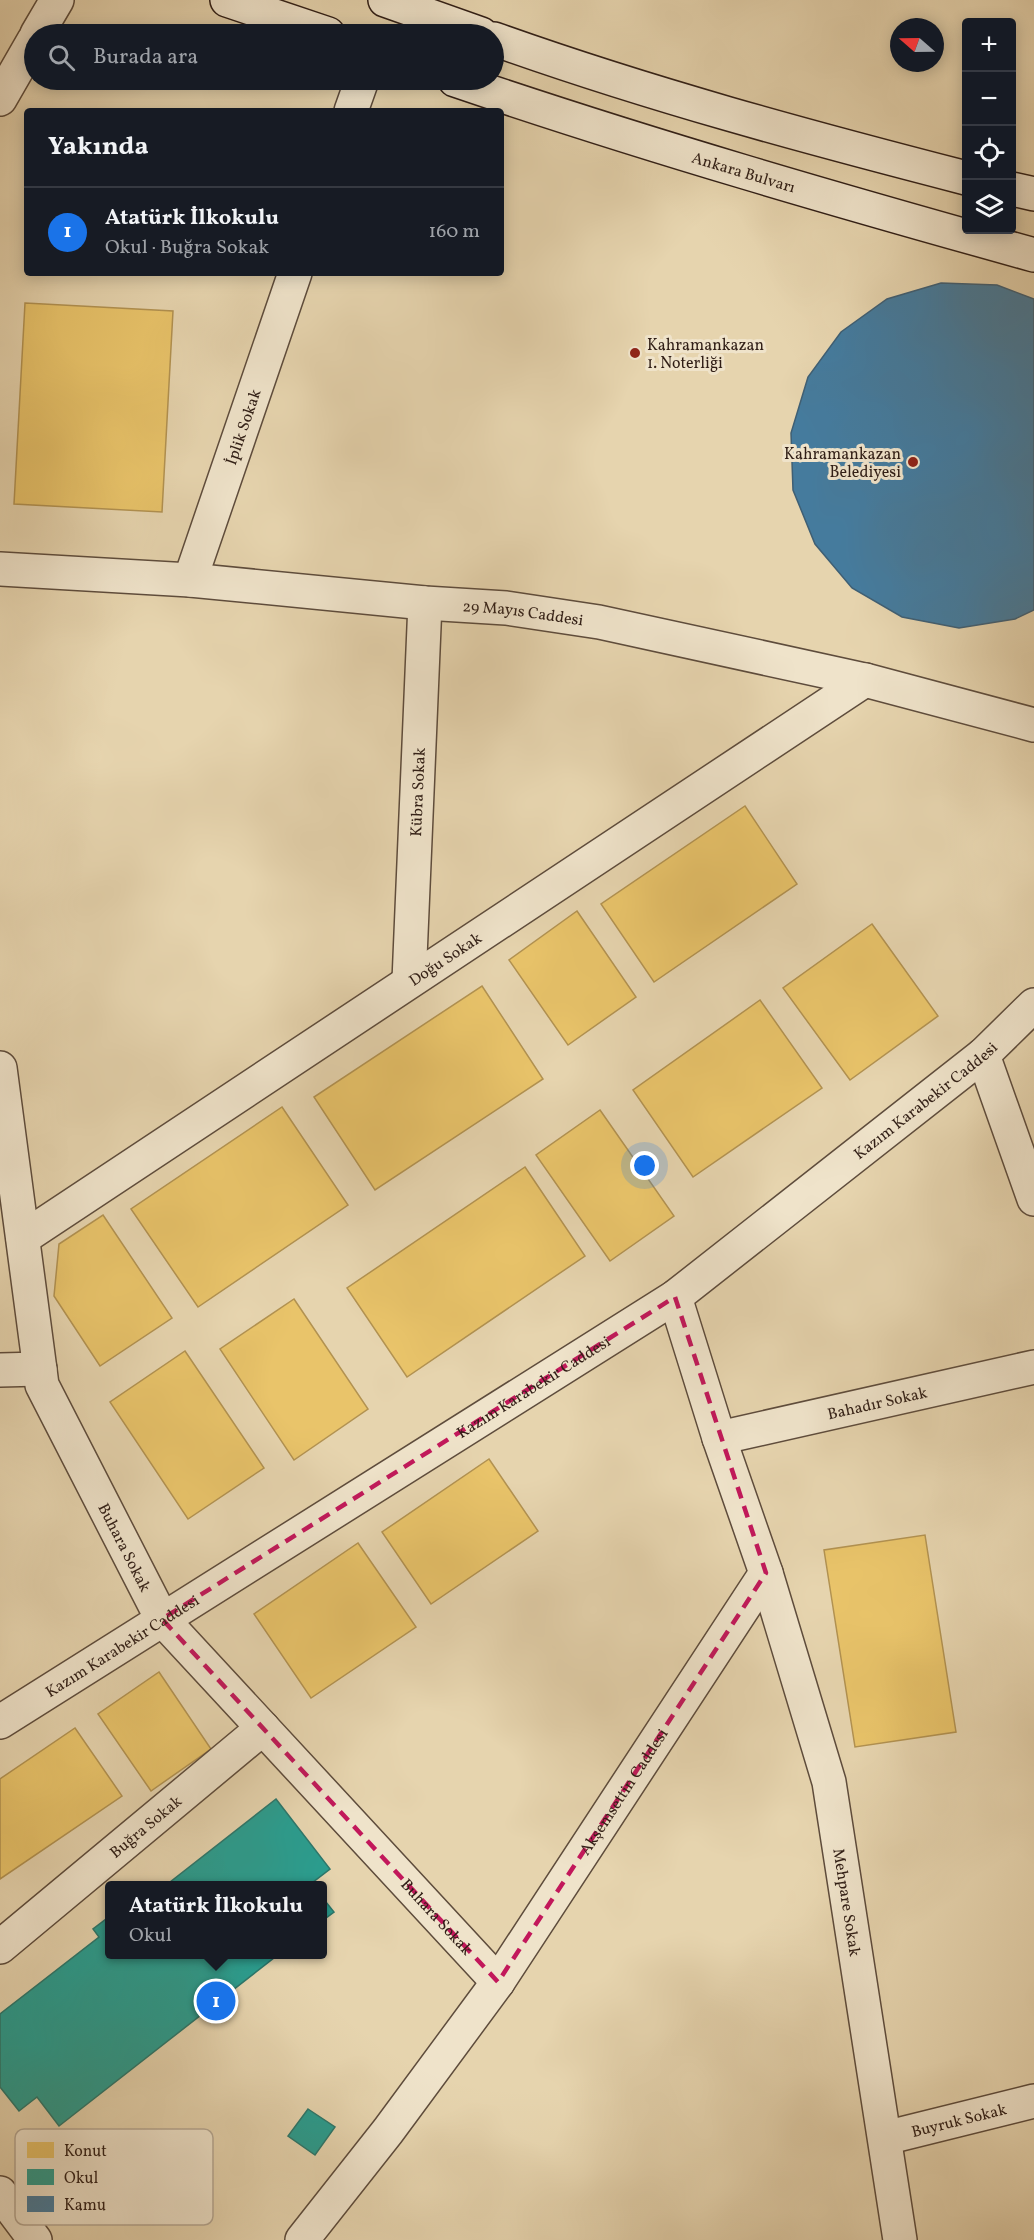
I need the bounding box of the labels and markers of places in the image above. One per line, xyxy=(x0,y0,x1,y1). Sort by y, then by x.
place label: Kahramankazan 1. Noterliği xyxy=(647,335,764,375)
marker: Kahramankazan 1. Noterliği xyxy=(628,346,642,360)
place label: Kahramankazan Belediyesi xyxy=(784,444,901,484)
marker: Kahramankazan Belediyesi xyxy=(906,455,920,469)
pin: 1 xyxy=(196,1978,236,2024)

